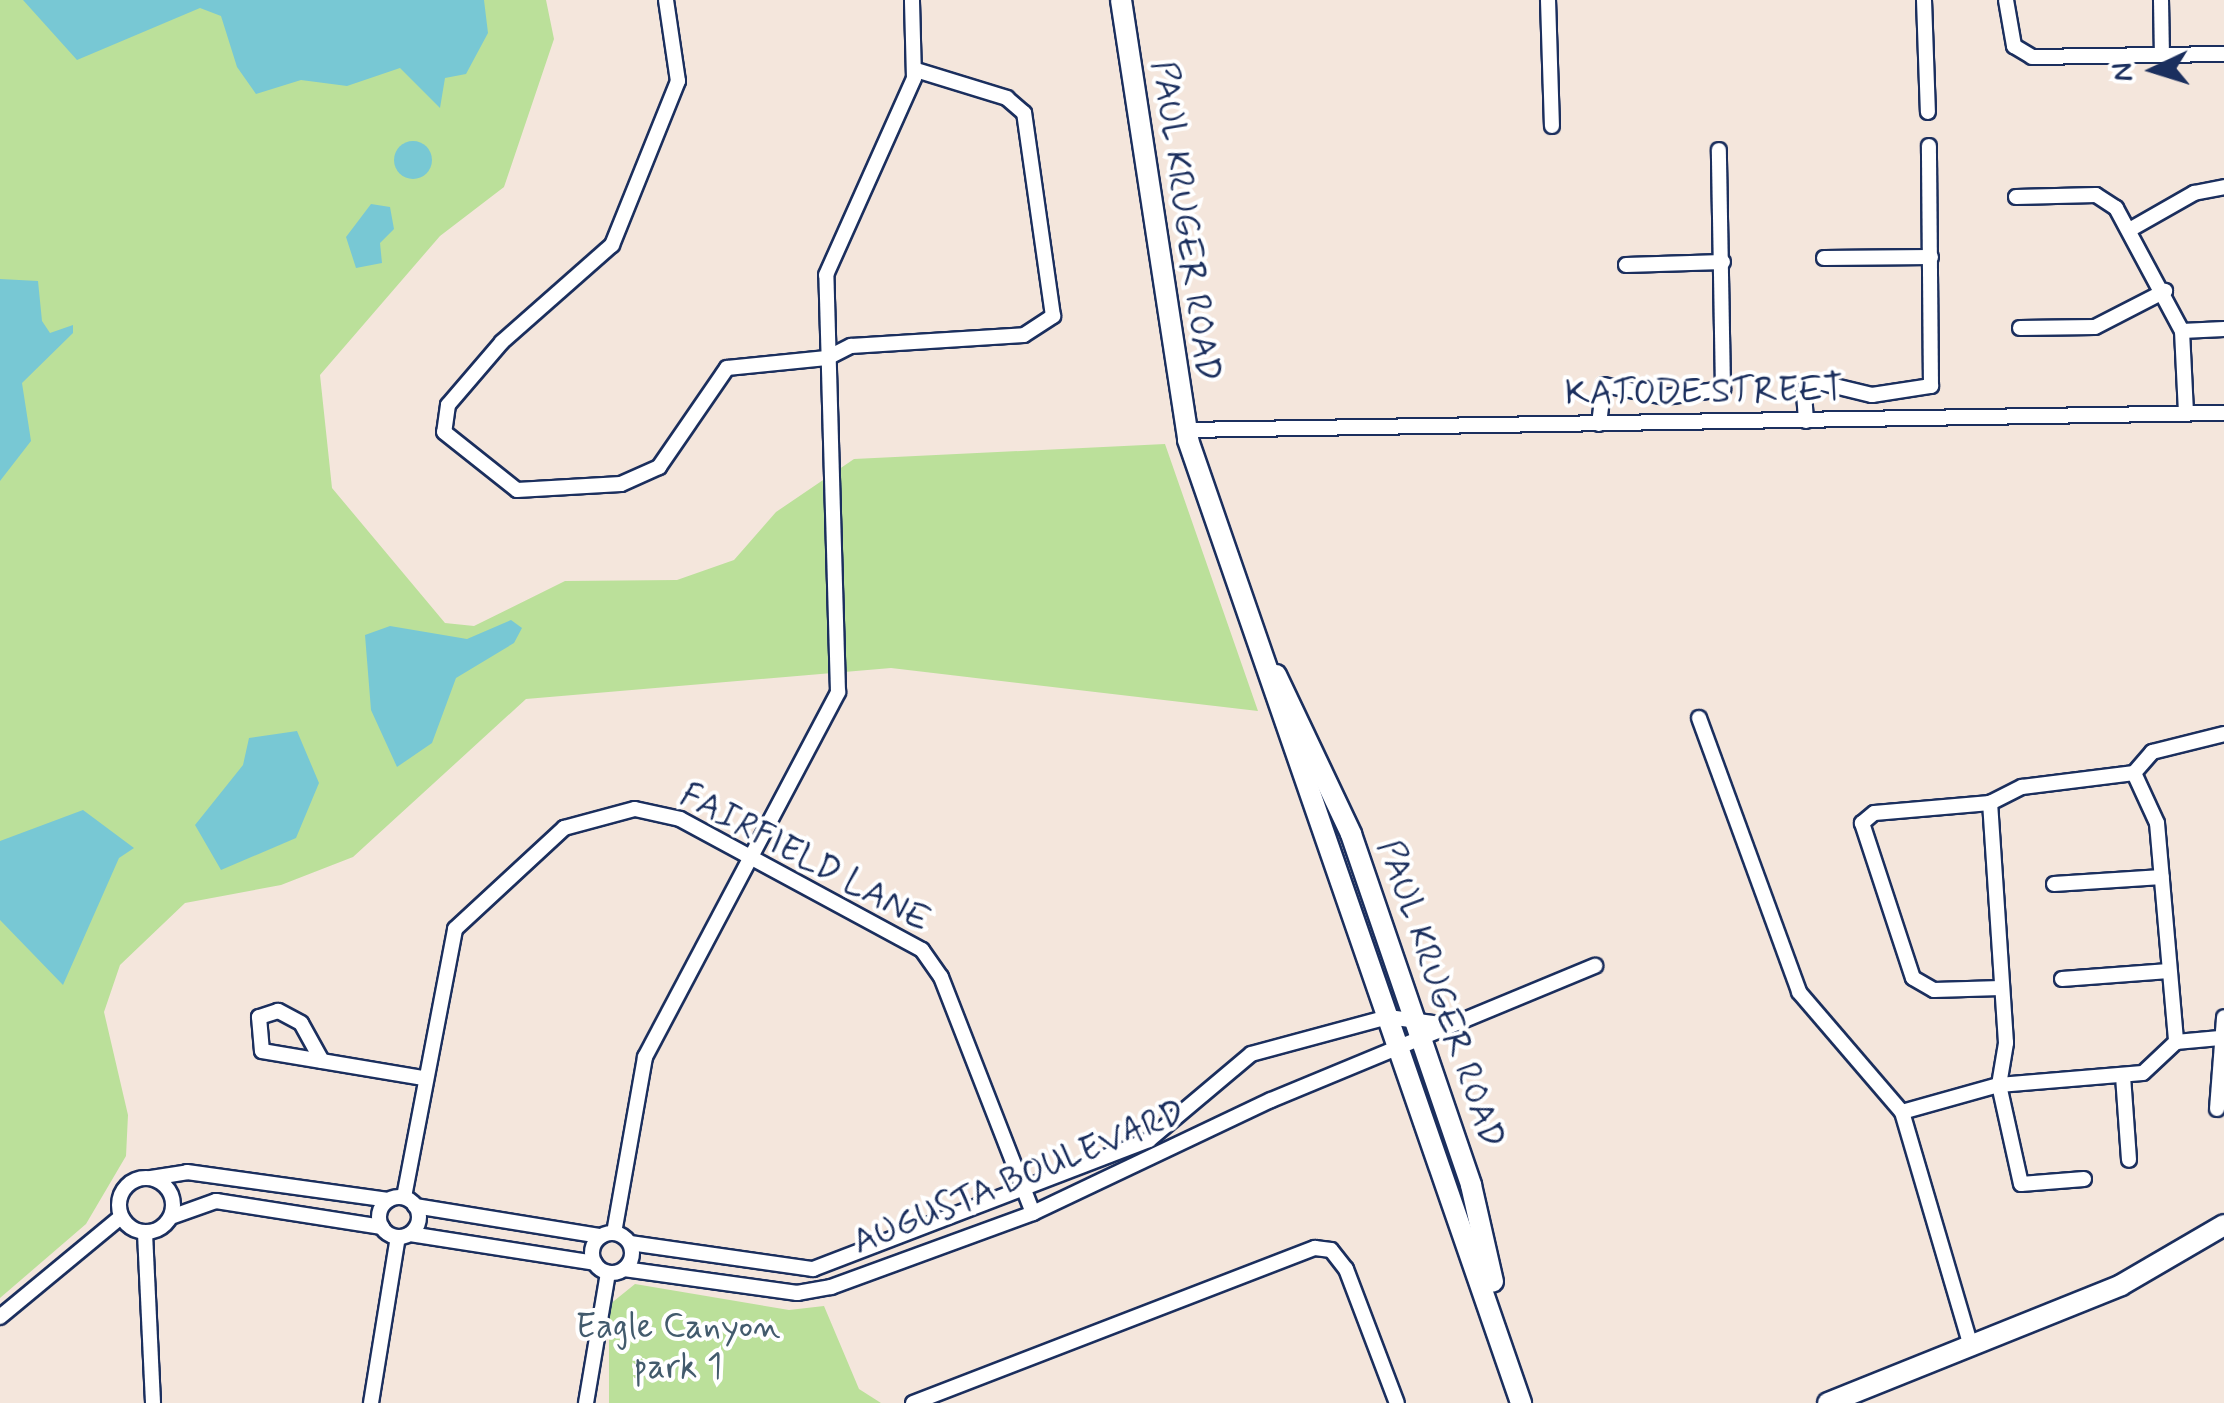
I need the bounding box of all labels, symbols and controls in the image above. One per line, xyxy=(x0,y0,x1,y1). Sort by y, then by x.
north arrow xyxy=(2104,20,2204,120)
street label: PAUL KRUGER ROAD xyxy=(1142,58,1228,384)
text: N xyxy=(2104,62,2143,83)
street label: KATODE STREET xyxy=(1565,369,1843,415)
street label: FAIRFIELD LANE xyxy=(673,774,937,942)
street label: PAUL KRUGER ROAD xyxy=(1367,834,1513,1154)
street label: AUGUSTA BOULEVARD xyxy=(846,1092,1192,1264)
park label: Eagle Canyon park 1 xyxy=(579,1306,777,1388)

